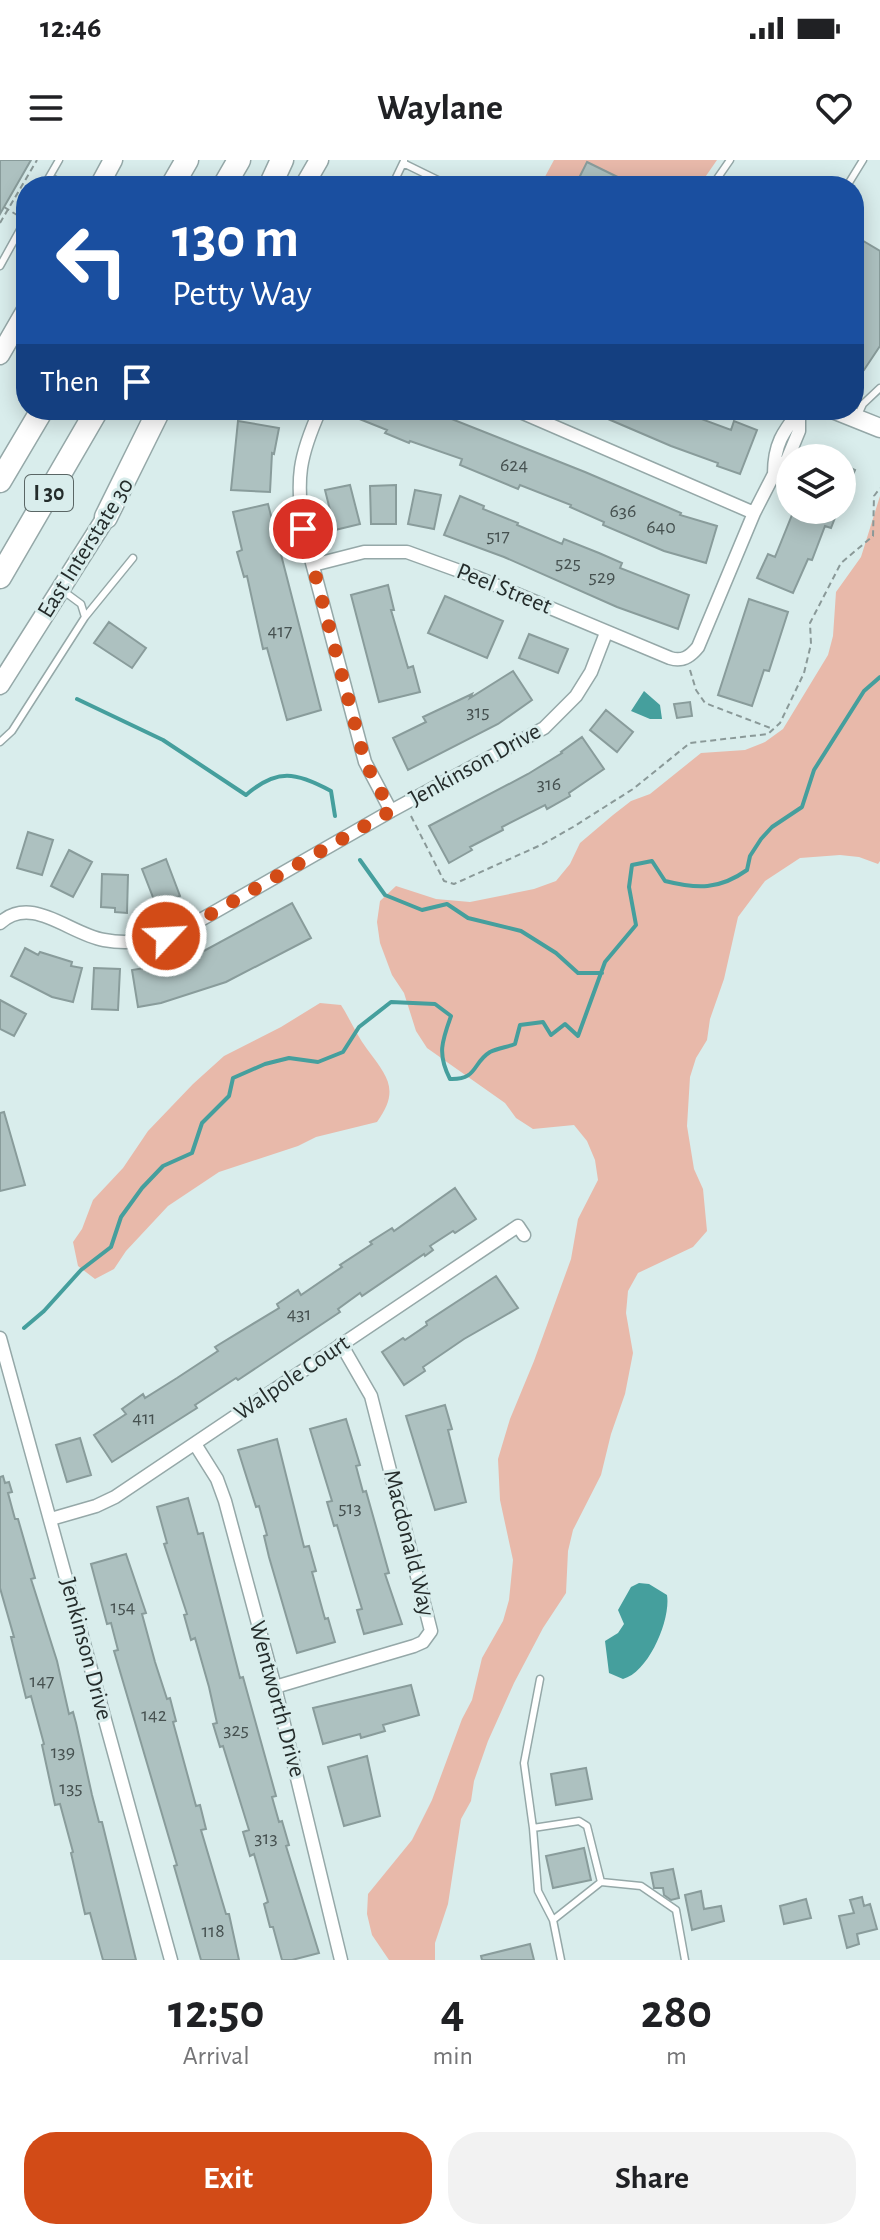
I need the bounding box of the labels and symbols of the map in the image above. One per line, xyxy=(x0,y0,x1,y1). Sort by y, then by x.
house number: 624 xyxy=(500,455,528,475)
street label: East Interstate 30 xyxy=(33,474,139,622)
road number: I 30 xyxy=(25,475,73,511)
pin xyxy=(269,495,337,563)
house number: 636 xyxy=(609,501,637,521)
house number: 640 xyxy=(646,517,676,537)
house number: 517 xyxy=(486,526,510,546)
house number: 525 xyxy=(555,553,581,573)
street label: Peel Street xyxy=(453,559,555,619)
house number: 529 xyxy=(589,567,615,587)
house number: 417 xyxy=(268,621,292,641)
house number: 315 xyxy=(466,702,490,722)
street label: Jenkinson Drive xyxy=(405,719,545,811)
house number: 316 xyxy=(537,774,561,794)
position arrow xyxy=(124,894,208,978)
house number: 431 xyxy=(287,1304,311,1324)
street label: Walpole Court xyxy=(230,1331,354,1425)
house number: 411 xyxy=(132,1408,156,1428)
street label: Macdonald Way xyxy=(379,1467,439,1619)
house number: 513 xyxy=(338,1498,362,1518)
street label: Jenkinson Drive xyxy=(55,1575,117,1723)
house number: 154 xyxy=(111,1597,135,1617)
street label: Wentworth Drive xyxy=(245,1618,309,1780)
house number: 147 xyxy=(30,1671,54,1691)
house number: 142 xyxy=(141,1705,167,1725)
house number: 325 xyxy=(223,1720,249,1740)
house number: 139 xyxy=(51,1742,75,1762)
house number: 135 xyxy=(59,1778,83,1798)
house number: 313 xyxy=(254,1828,278,1848)
house number: 118 xyxy=(201,1921,225,1941)

